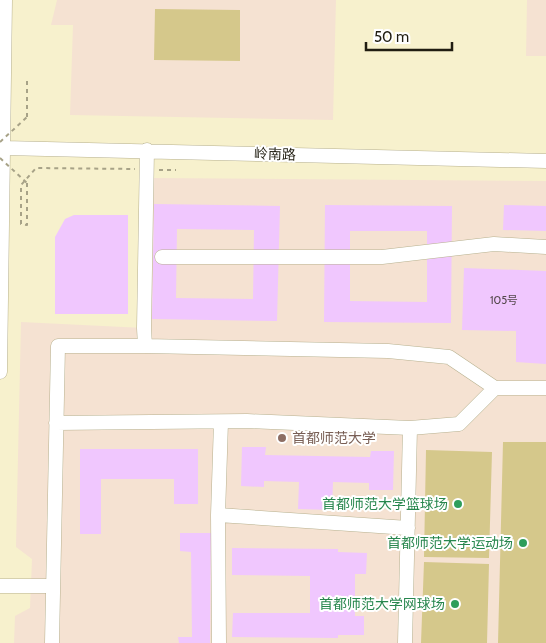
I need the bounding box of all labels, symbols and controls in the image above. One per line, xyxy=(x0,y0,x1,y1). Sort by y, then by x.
scale bar xyxy=(366,20,452,52)
text: 50 m xyxy=(374,28,409,46)
street label: 岭南路 xyxy=(254,144,296,164)
house number: 105号 xyxy=(490,293,518,307)
place label: 首都师范大学 xyxy=(292,429,376,447)
marker: 首都师范大学 xyxy=(276,432,288,444)
place label: 首都师范大学篮球场 xyxy=(322,495,448,513)
marker: 首都师范大学篮球场 xyxy=(452,498,464,510)
place label: 首都师范大学运动场 xyxy=(387,534,513,552)
marker: 首都师范大学运动场 xyxy=(517,537,529,549)
place label: 首都师范大学网球场 xyxy=(319,595,445,613)
marker: 首都师范大学网球场 xyxy=(449,598,461,610)

